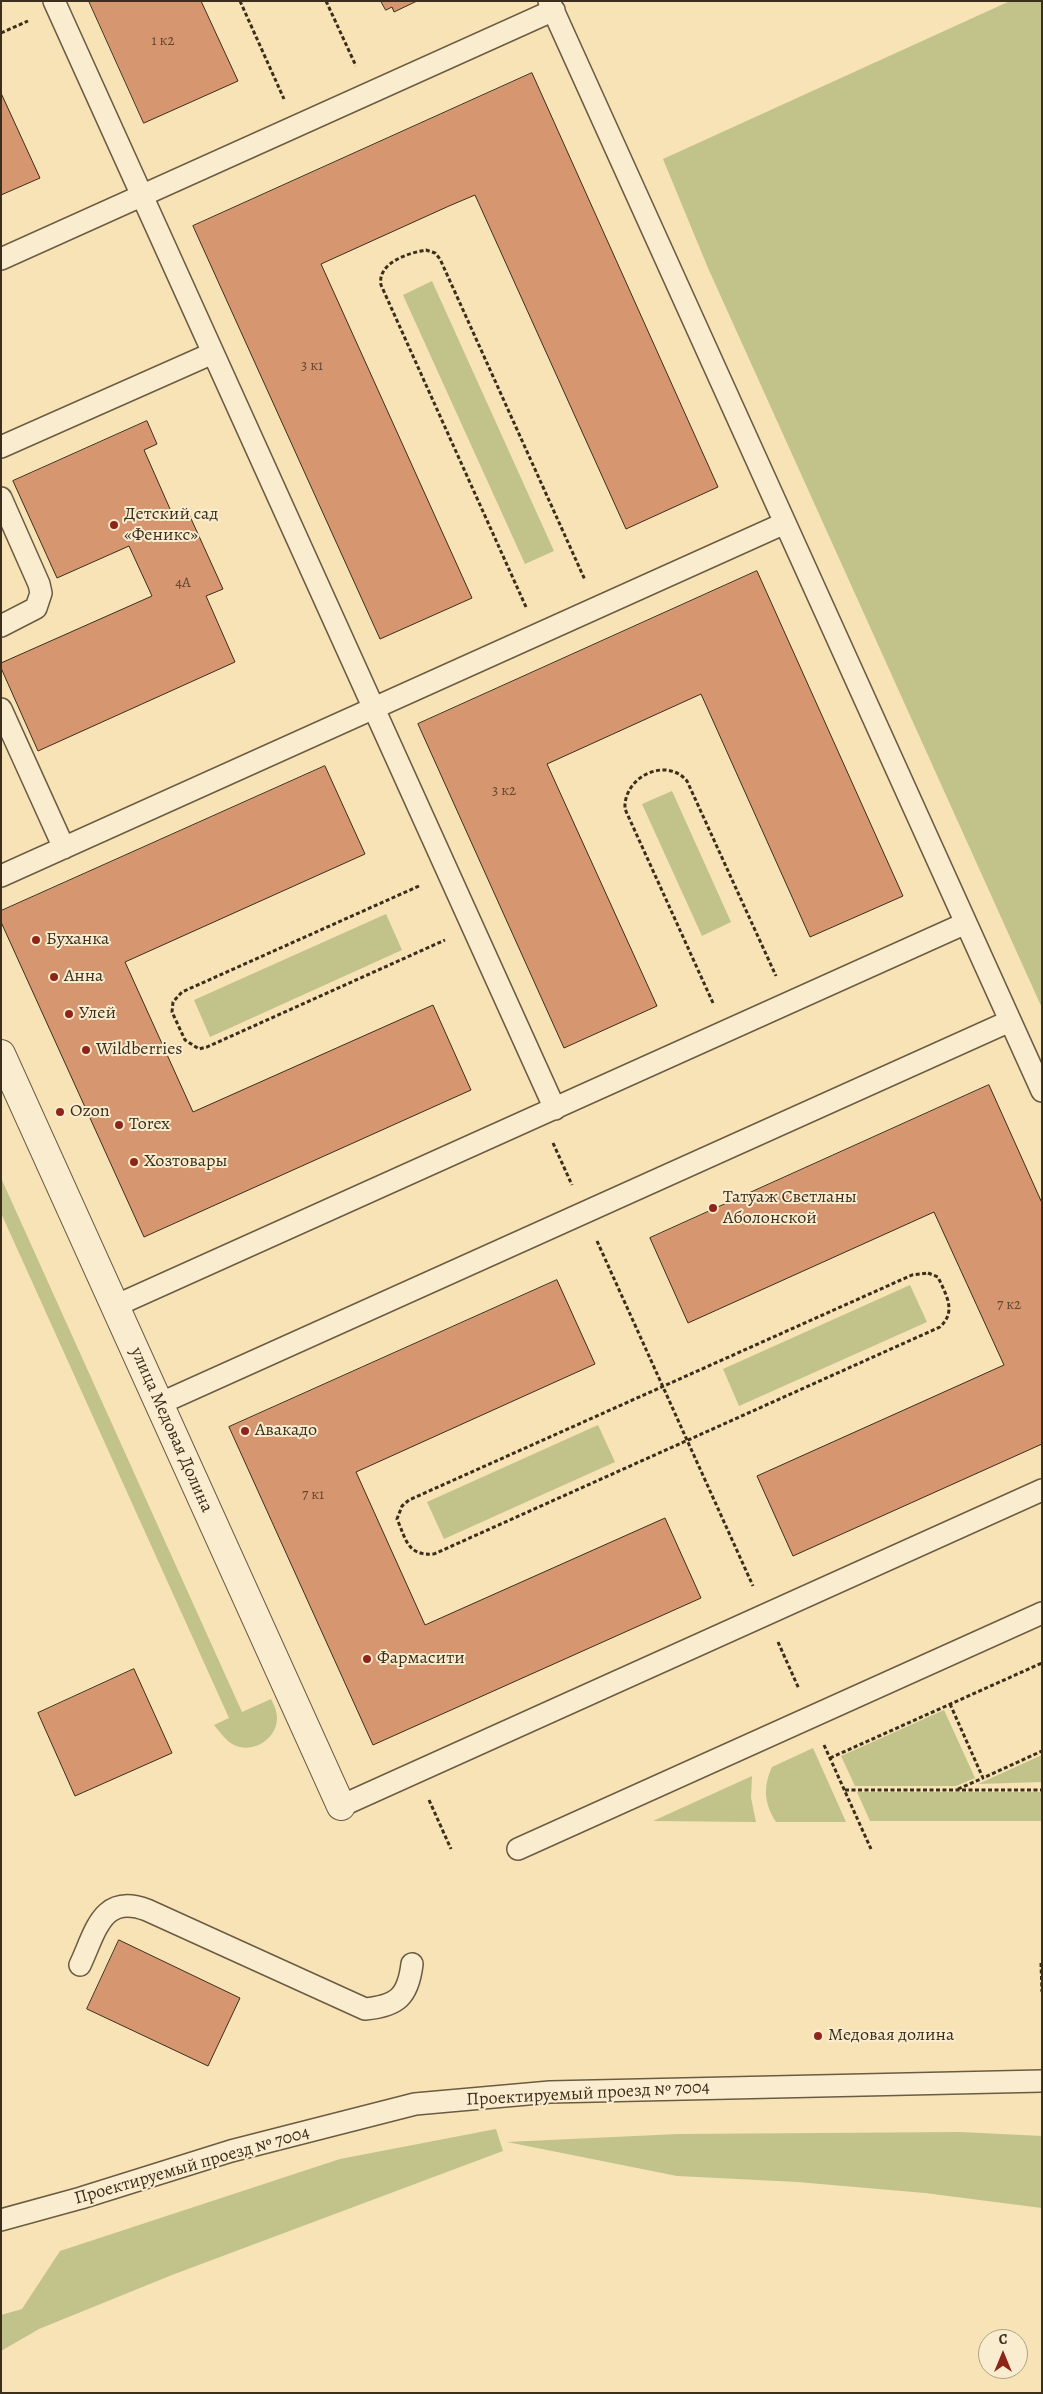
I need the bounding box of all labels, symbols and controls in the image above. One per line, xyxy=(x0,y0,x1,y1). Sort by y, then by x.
house number: 1 к2 xyxy=(151,32,175,50)
house number: 3 к1 xyxy=(301,357,323,375)
place label: Детский сад «Феникс» xyxy=(124,504,218,546)
marker: Детский сад «Феникс» xyxy=(108,519,120,531)
house number: 4А xyxy=(175,574,191,592)
house number: 3 к2 xyxy=(492,782,516,800)
place label: Буханка xyxy=(46,929,109,951)
marker: Буханка xyxy=(30,934,42,946)
place label: Анна xyxy=(64,966,103,988)
marker: Анна xyxy=(48,971,60,983)
place label: Улей xyxy=(79,1003,116,1025)
marker: Улей xyxy=(63,1008,75,1020)
place label: Wildberries xyxy=(96,1039,183,1061)
marker: Wildberries xyxy=(80,1044,92,1056)
place label: Ozon xyxy=(70,1101,110,1123)
marker: Ozon xyxy=(54,1106,66,1118)
place label: Torex xyxy=(129,1114,170,1136)
marker: Torex xyxy=(113,1119,125,1131)
place label: Хозтовары xyxy=(144,1151,228,1173)
marker: Хозтовары xyxy=(128,1156,140,1168)
place label: Татуаж Светланы Аболонской xyxy=(723,1187,857,1230)
marker: Татуаж Светланы Аболонской xyxy=(707,1202,719,1214)
house number: 7 к2 xyxy=(997,1296,1021,1314)
street label: улица Медовая Долина xyxy=(125,1344,217,1516)
place label: Авакадо xyxy=(255,1420,317,1442)
marker: Авакадо xyxy=(239,1425,251,1437)
house number: 7 к1 xyxy=(302,1486,324,1504)
place label: Фармасити xyxy=(377,1648,465,1670)
marker: Фармасити xyxy=(361,1653,373,1665)
place label: Медовая долина xyxy=(828,2025,954,2047)
marker: Медовая долина xyxy=(812,2030,824,2042)
street label: Проектируемый проезд № 7004 xyxy=(466,2077,710,2111)
street label: Проектируемый проезд № 7004 xyxy=(72,2122,312,2210)
north arrow xyxy=(978,2329,1028,2379)
text: С xyxy=(999,2330,1007,2349)

